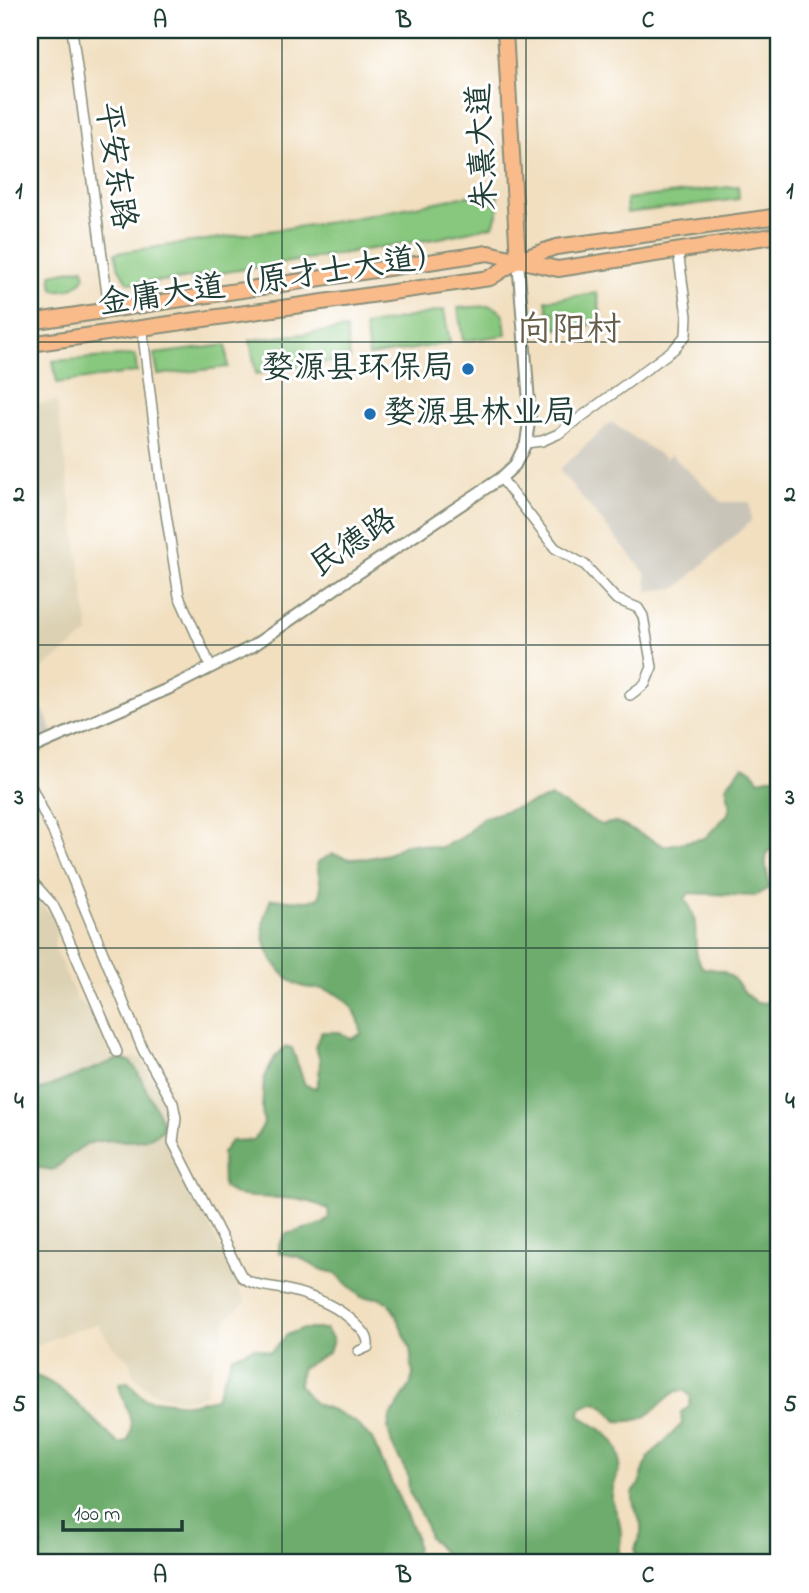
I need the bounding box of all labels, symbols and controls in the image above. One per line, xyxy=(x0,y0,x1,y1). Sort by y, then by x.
text: A xyxy=(153,5,167,38)
text: B xyxy=(395,5,412,38)
text: C xyxy=(642,5,655,38)
street label: 朱熹大道 xyxy=(457,82,511,212)
street label: 平安东路 xyxy=(82,99,146,233)
text: 1 xyxy=(15,176,23,209)
text: 1 xyxy=(786,176,794,209)
street label: 金庸大道（原才士大道） xyxy=(95,233,451,329)
district label: 向阳村 xyxy=(516,306,622,357)
place label: 婺源县环保局 xyxy=(262,346,454,393)
marker: 婺源县环保局 xyxy=(460,361,476,377)
place label: 婺源县林业局 xyxy=(384,391,576,438)
marker: 婺源县林业局 xyxy=(362,406,378,422)
text: 2 xyxy=(12,479,25,512)
text: 2 xyxy=(783,479,796,512)
street label: 民德路 xyxy=(301,498,407,590)
text: 3 xyxy=(13,782,24,815)
text: 3 xyxy=(784,782,795,815)
text: 4 xyxy=(14,1086,24,1119)
text: 4 xyxy=(785,1086,795,1119)
text: 5 xyxy=(12,1389,26,1422)
text: 5 xyxy=(783,1389,797,1422)
scale bar xyxy=(63,1488,182,1532)
text: 100 m xyxy=(74,1500,120,1530)
text: A xyxy=(153,1560,167,1593)
text: B xyxy=(395,1560,412,1593)
text: C xyxy=(642,1560,655,1593)

